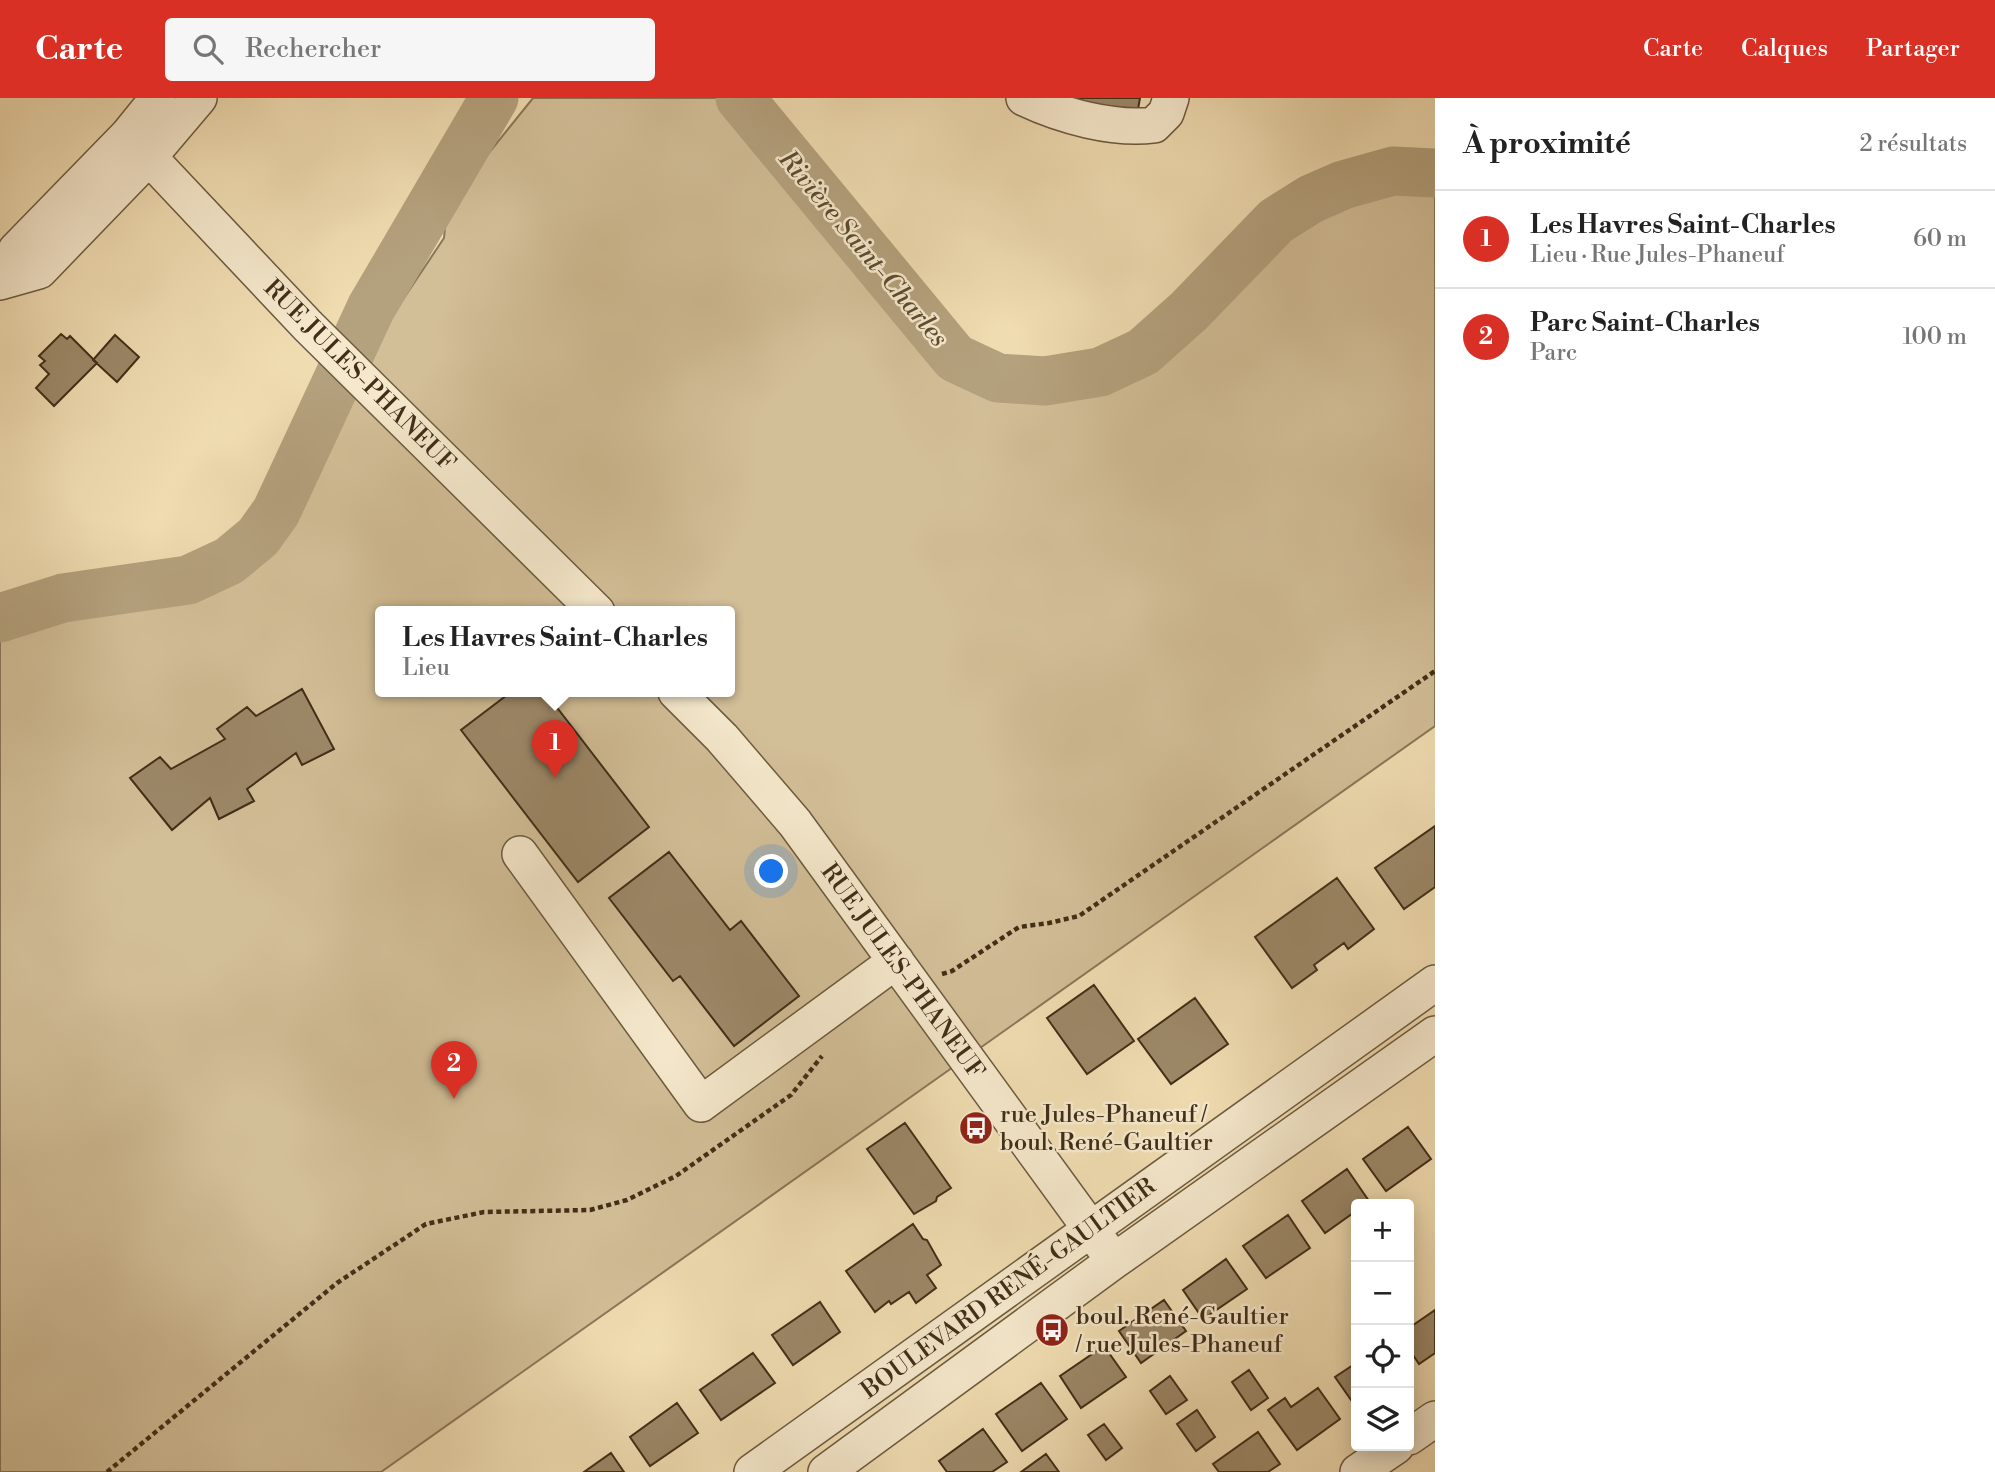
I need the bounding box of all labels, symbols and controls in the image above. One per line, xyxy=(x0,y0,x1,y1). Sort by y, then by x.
search box xyxy=(165,18,655,81)
text: Carte xyxy=(35,29,123,70)
icon: search xyxy=(189,30,227,68)
text: Rechercher xyxy=(245,33,381,65)
text: Carte xyxy=(1643,34,1703,64)
text: Calques xyxy=(1741,34,1828,64)
text: Partager xyxy=(1866,34,1960,64)
text: À proximité xyxy=(1463,125,1631,163)
text: 2 résultats xyxy=(1859,130,1967,158)
water label: Rivière Saint-Charles xyxy=(771,143,955,354)
text: Les Havres Saint-Charles xyxy=(1530,209,1836,241)
text: 1 xyxy=(1480,225,1492,253)
text: 60 m xyxy=(1913,225,1967,253)
text: Lieu · Rue Jules-Phaneuf xyxy=(1530,241,1785,269)
street label: RUE JULES-PHANEUF xyxy=(257,273,462,478)
text: Parc Saint-Charles xyxy=(1530,307,1760,339)
text: 2 xyxy=(1479,323,1493,351)
text: 100 m xyxy=(1902,323,1967,351)
text: Parc xyxy=(1530,339,1577,367)
popup xyxy=(375,606,735,697)
text: Les Havres Saint-Charles xyxy=(402,622,708,654)
text: Lieu xyxy=(402,654,450,682)
pin: 1 xyxy=(532,720,578,778)
your location xyxy=(754,854,788,888)
street label: RUE JULES-PHANEUF xyxy=(814,858,991,1085)
pin: 2 xyxy=(431,1041,477,1099)
place label: rue Jules-Phaneuf / boul. René-Gaultier xyxy=(1000,1100,1213,1158)
bus stop icon: rue Jules-Phaneuf / boul. René-Gaultier xyxy=(957,1109,995,1147)
street label: BOULEVARD RENÉ-GAULTIER xyxy=(854,1170,1163,1406)
map controls xyxy=(1351,1199,1414,1451)
button: + xyxy=(1351,1199,1414,1262)
button: − xyxy=(1351,1262,1414,1325)
place label: boul. René-Gaultier / rue Jules-Phaneuf xyxy=(1075,1302,1289,1360)
bus stop icon: boul. René-Gaultier / rue Jules-Phaneuf xyxy=(1033,1311,1071,1349)
button: locate xyxy=(1351,1325,1414,1388)
button: layers xyxy=(1351,1388,1414,1451)

